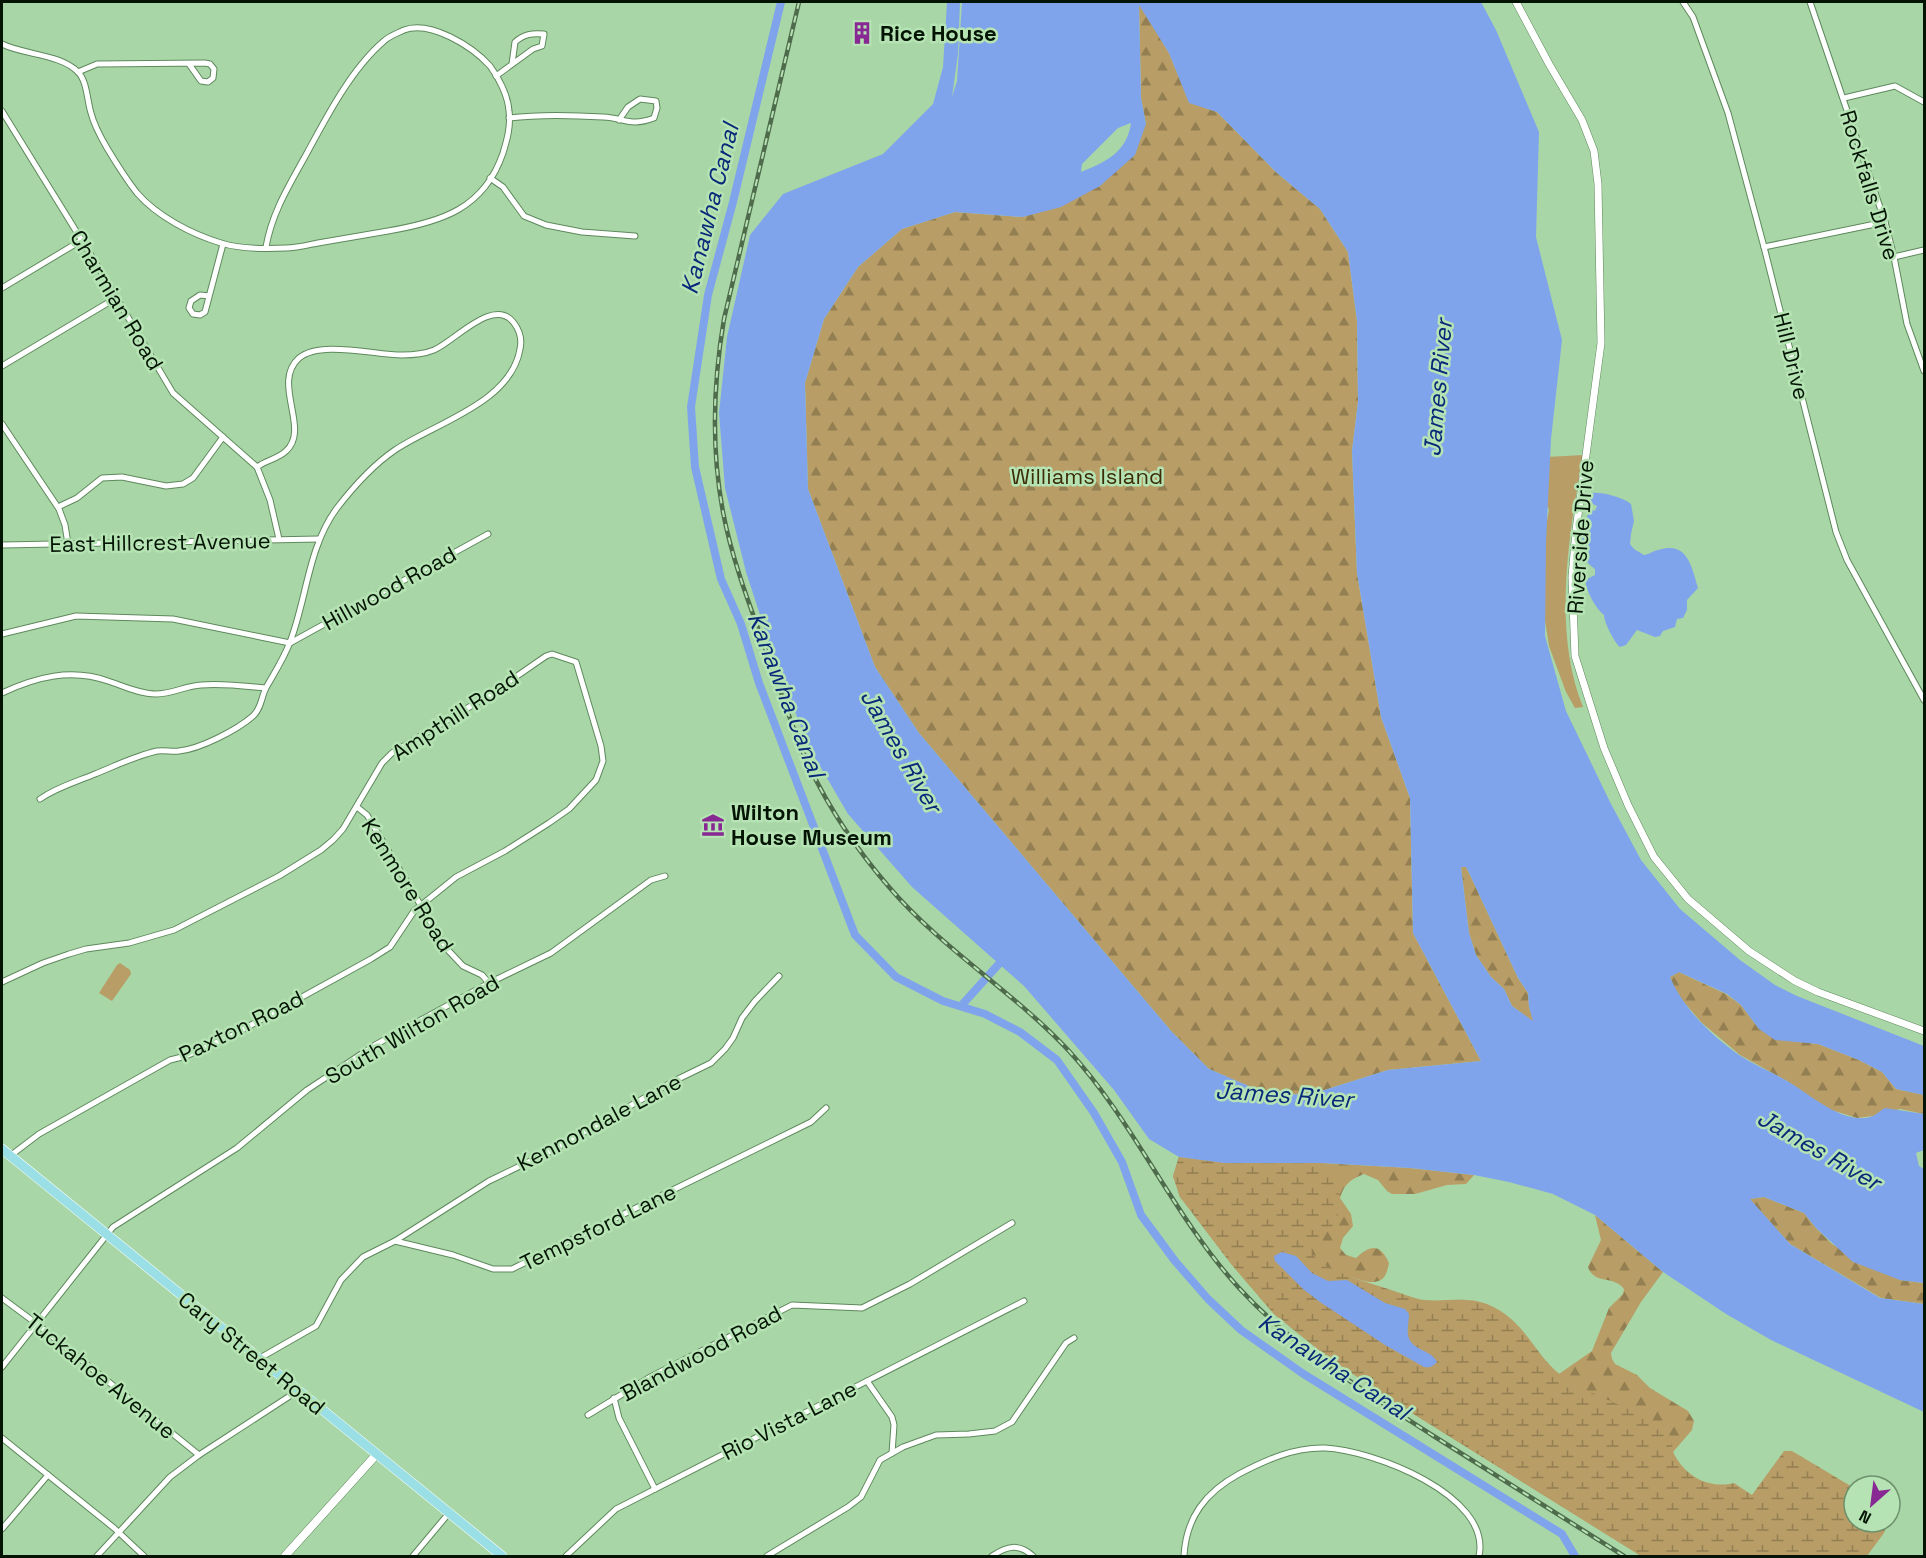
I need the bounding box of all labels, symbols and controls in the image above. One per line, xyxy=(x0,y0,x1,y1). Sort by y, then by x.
place label: Rice House xyxy=(880,19,997,47)
building icon: Rice House xyxy=(849,20,875,46)
street label: Rockfalls Drive xyxy=(1834,107,1906,263)
water label: Kanawha Canal xyxy=(673,118,746,297)
street label: Charmian Road xyxy=(64,225,170,375)
street label: Hill Drive xyxy=(1768,309,1816,403)
water label: James River xyxy=(1416,315,1459,458)
street label: Riverside Drive xyxy=(1561,459,1599,615)
park label: Williams Island xyxy=(1011,462,1163,490)
street label: East Hillcrest Avenue xyxy=(49,526,271,558)
street label: Hillwood Road xyxy=(317,540,461,636)
water label: Kanawha Canal xyxy=(741,608,833,785)
street label: Ampthill Road xyxy=(386,664,524,766)
water label: James River xyxy=(854,683,951,821)
place label: Wilton House Museum xyxy=(731,798,892,851)
museum icon: Wilton House Museum xyxy=(700,812,726,838)
street label: Kenmore Road xyxy=(356,813,460,957)
street label: South Wilton Road xyxy=(320,968,504,1090)
street label: Paxton Road xyxy=(174,984,308,1068)
street label: Kennondale Lane xyxy=(512,1067,686,1177)
water label: James River xyxy=(1214,1074,1357,1115)
water label: James River xyxy=(1752,1102,1889,1199)
street label: Tempsford Lane xyxy=(516,1177,680,1277)
street label: Cary Street Road xyxy=(173,1285,331,1421)
street label: Blandwood Road xyxy=(616,1299,786,1407)
water label: Kanawha Canal xyxy=(1253,1306,1418,1429)
street label: Tuckahoe Avenue xyxy=(20,1307,182,1445)
street label: Rio Vista Lane xyxy=(717,1374,861,1466)
north arrow xyxy=(1842,1474,1902,1534)
text: N xyxy=(1856,1505,1875,1529)

